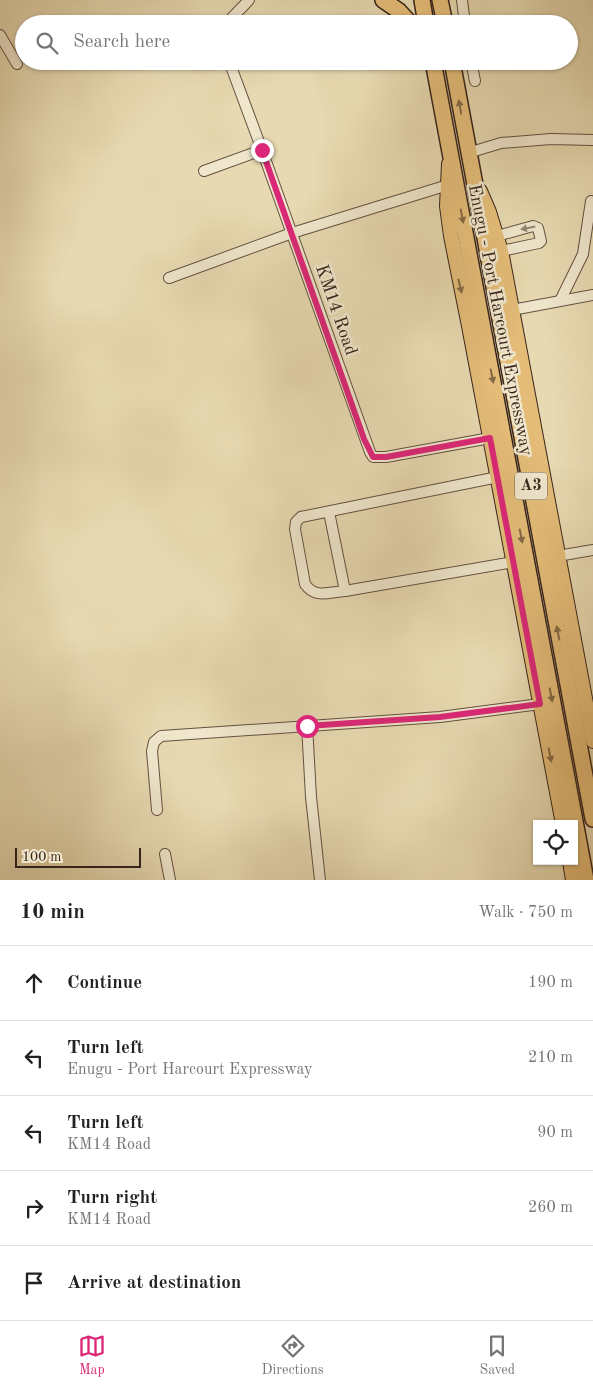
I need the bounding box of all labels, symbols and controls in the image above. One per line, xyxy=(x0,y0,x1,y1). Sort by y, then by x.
search box xyxy=(15,15,578,70)
icon: search xyxy=(33,29,61,57)
text: Search here xyxy=(73,33,170,52)
one-way arrow xyxy=(455,99,463,115)
route end xyxy=(251,139,274,162)
street label: Enugu - Port Harcourt Expressway xyxy=(465,183,535,458)
one-way arrow xyxy=(458,209,466,225)
one-way arrow xyxy=(519,224,535,232)
street label: KM14 Road xyxy=(312,262,360,358)
one-way arrow xyxy=(456,279,464,294)
one-way arrow xyxy=(488,368,496,384)
road number: A3 xyxy=(515,472,547,500)
one-way arrow xyxy=(518,528,526,544)
one-way arrow xyxy=(554,625,562,641)
one-way arrow xyxy=(548,688,556,704)
route start xyxy=(296,715,319,738)
one-way arrow xyxy=(546,748,554,764)
map controls xyxy=(533,820,578,865)
button: locate xyxy=(533,820,578,865)
scale bar xyxy=(15,845,141,868)
text: 100 m xyxy=(22,850,61,864)
text: 10 min xyxy=(20,902,85,923)
text: Walk · 750 m xyxy=(478,905,573,921)
icon: ahead xyxy=(20,969,48,997)
text: Continue xyxy=(67,974,142,993)
text: 190 m xyxy=(528,975,573,991)
text: Turn left xyxy=(67,1039,144,1058)
icon: left xyxy=(20,1044,48,1072)
text: 210 m xyxy=(528,1050,573,1066)
text: Enugu - Port Harcourt Expressway xyxy=(67,1062,313,1078)
text: Turn left xyxy=(67,1114,144,1133)
icon: left xyxy=(20,1119,48,1147)
text: 90 m xyxy=(537,1125,573,1141)
text: KM14 Road xyxy=(67,1137,151,1153)
text: Turn right xyxy=(67,1189,157,1208)
icon: right xyxy=(20,1194,48,1222)
text: 260 m xyxy=(528,1200,573,1216)
text: KM14 Road xyxy=(67,1212,151,1228)
icon: arrive xyxy=(20,1269,48,1297)
text: Arrive at destination xyxy=(67,1274,241,1293)
tab: Map xyxy=(78,1332,106,1379)
tab: Directions xyxy=(262,1332,324,1379)
tab: Saved xyxy=(479,1332,515,1379)

